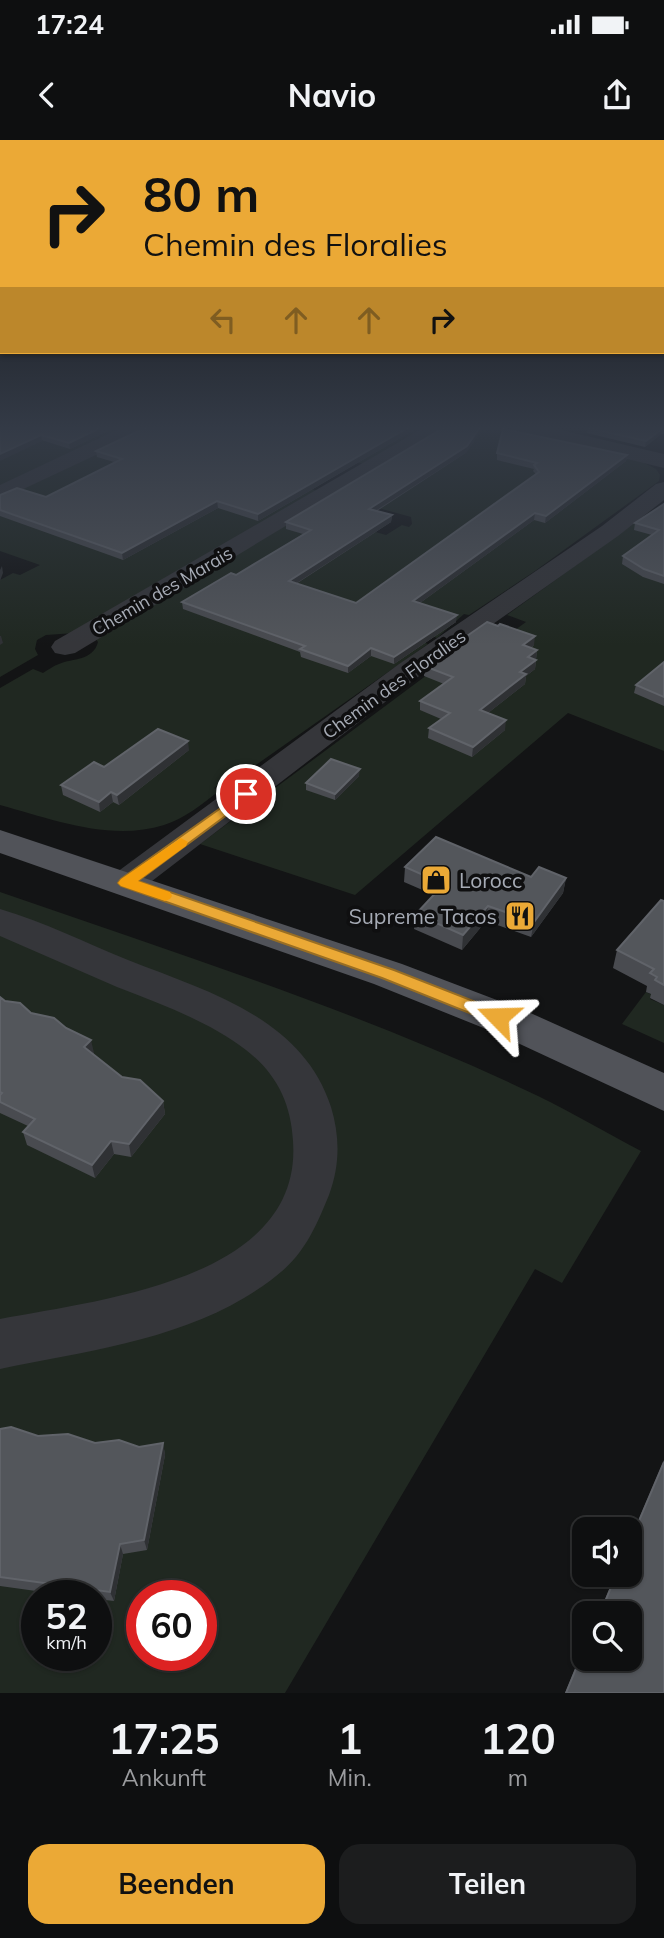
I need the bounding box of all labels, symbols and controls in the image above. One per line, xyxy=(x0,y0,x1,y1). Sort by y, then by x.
text: 17:24 xyxy=(35,8,104,41)
text: Navio xyxy=(288,75,376,115)
icon: back xyxy=(28,76,66,114)
icon: share xyxy=(598,76,636,114)
text: 80 m xyxy=(143,163,259,224)
icon: right xyxy=(28,168,119,259)
text: Chemin des Floralies xyxy=(143,224,448,264)
icon: left xyxy=(204,301,242,339)
icon: ahead xyxy=(277,301,315,339)
icon: ahead xyxy=(350,301,388,339)
icon: right xyxy=(423,301,461,339)
street label: Chemin des Marais xyxy=(87,541,237,641)
street label: Chemin des Floralies xyxy=(318,624,470,744)
pin xyxy=(216,764,276,824)
icon: arrive xyxy=(227,775,265,813)
shop icon: Lorocc xyxy=(419,863,453,897)
place label: Lorocc xyxy=(459,867,522,893)
restaurant icon: Supreme Tacos xyxy=(503,899,537,933)
place label: Supreme Tacos xyxy=(349,903,497,929)
position arrow xyxy=(461,980,535,1054)
map controls xyxy=(572,1517,642,1671)
button: sound xyxy=(572,1517,642,1587)
speed limit sign: 60 xyxy=(126,1580,217,1671)
text: 52 xyxy=(45,1594,88,1638)
button: search xyxy=(572,1601,642,1671)
text: km/h xyxy=(46,1631,87,1654)
text: 17:25 xyxy=(108,1712,220,1765)
text: 1 xyxy=(337,1712,362,1765)
text: 120 xyxy=(480,1712,556,1765)
text: Ankunft xyxy=(122,1763,206,1792)
text: Min. xyxy=(328,1763,372,1792)
text: m xyxy=(508,1763,528,1792)
button: Beenden xyxy=(28,1844,325,1924)
button: Teilen xyxy=(339,1844,636,1924)

